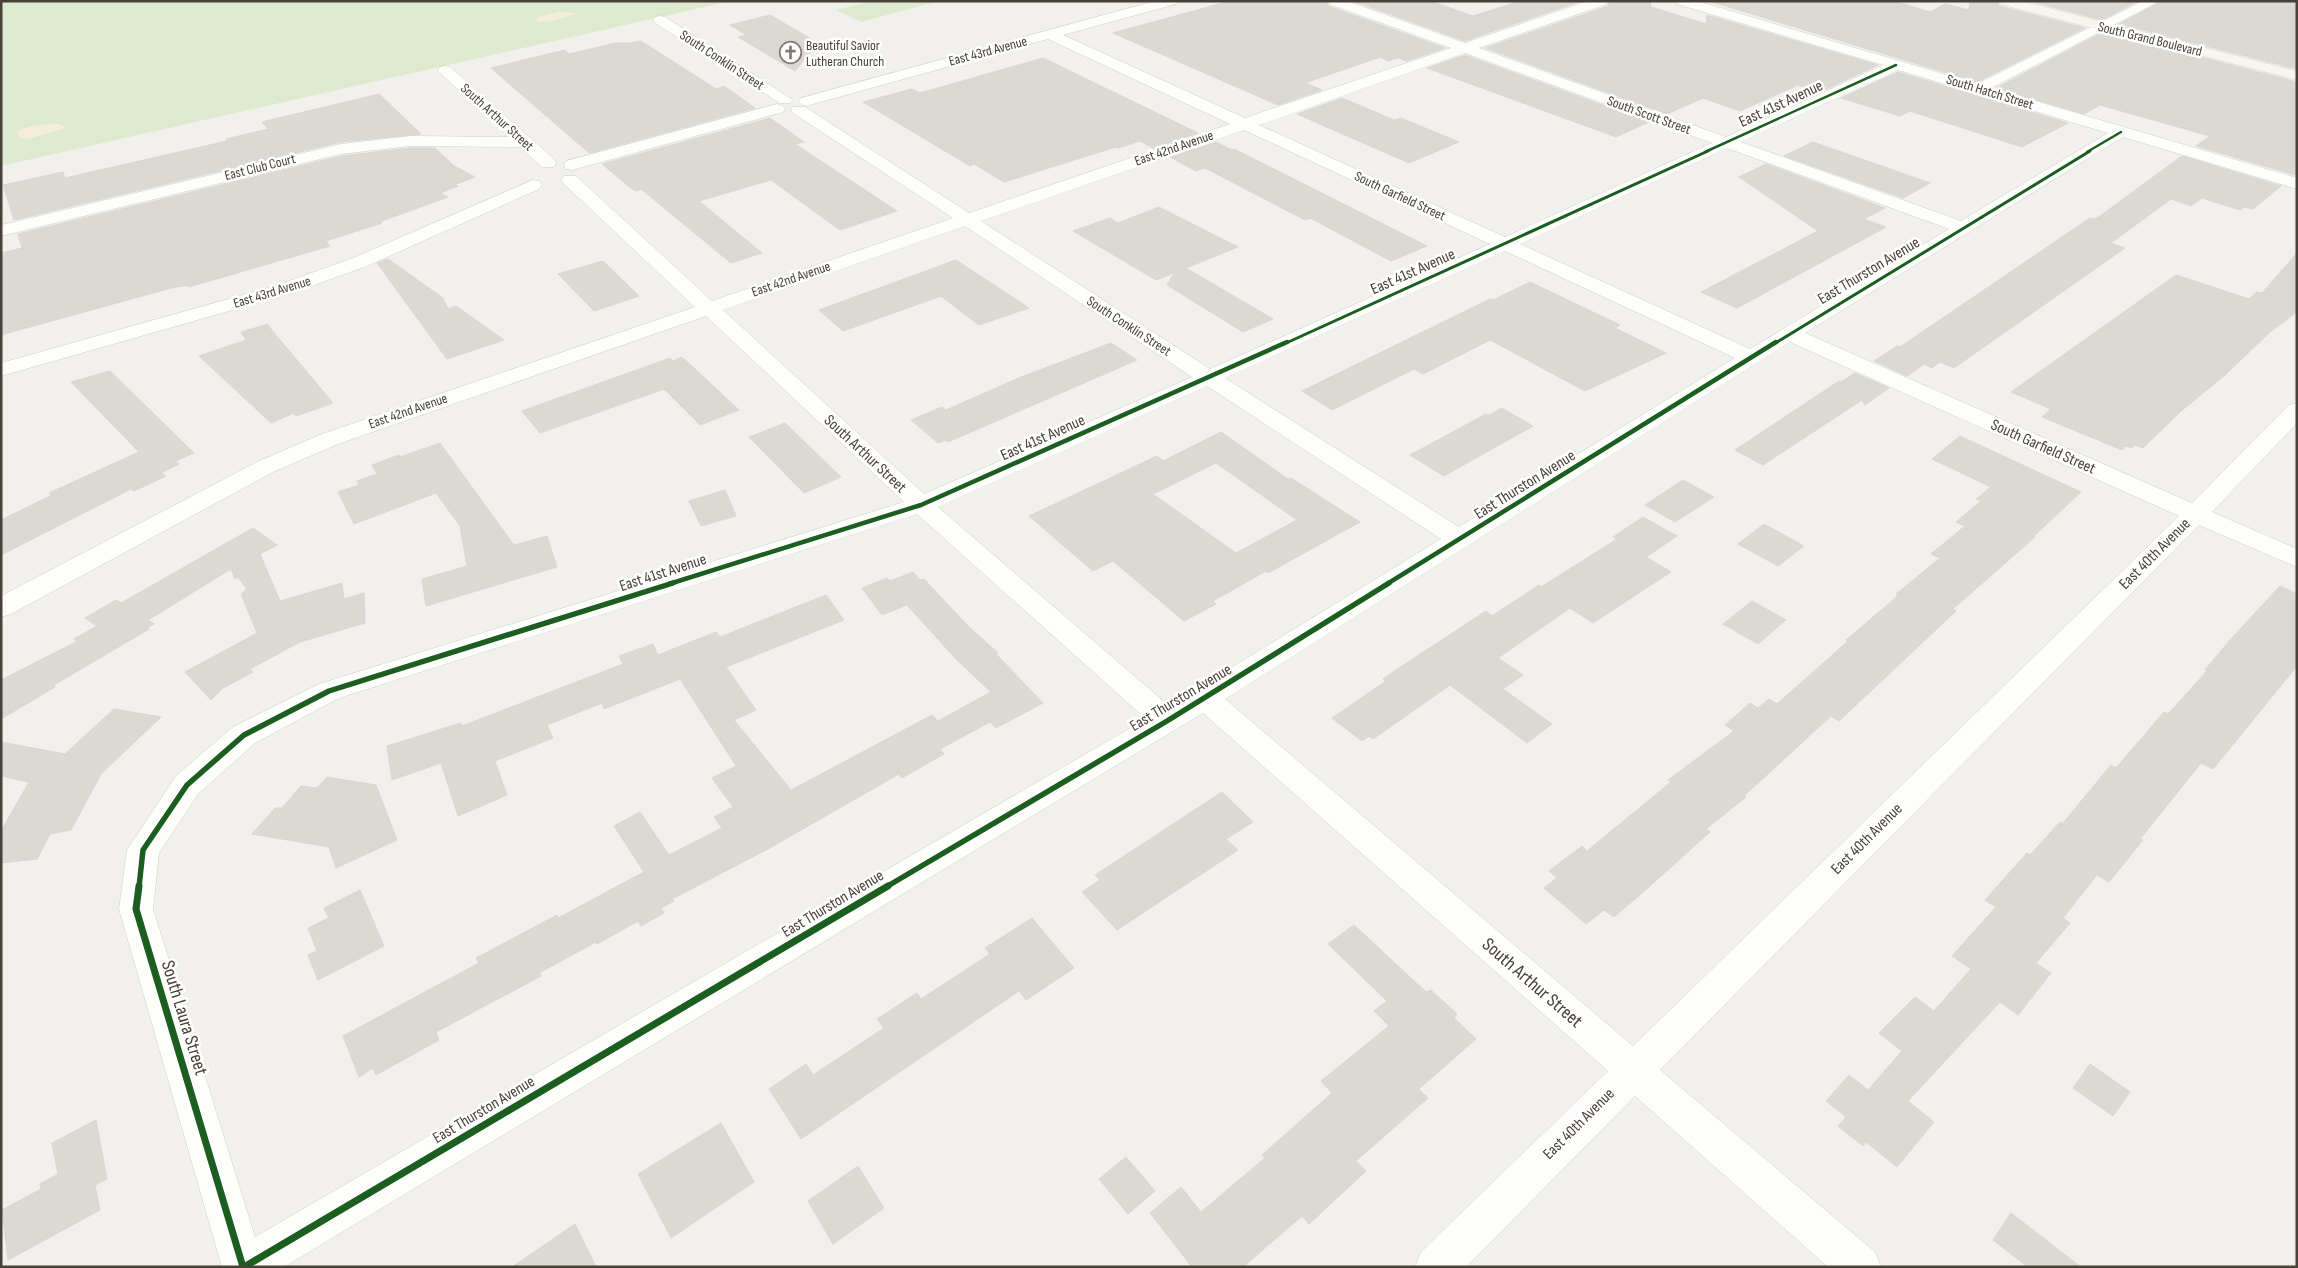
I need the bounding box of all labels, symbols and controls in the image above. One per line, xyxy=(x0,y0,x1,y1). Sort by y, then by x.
street label: South Grand Boulevard xyxy=(2096,18,2204,60)
street label: South Conklin Street xyxy=(677,26,767,94)
street label: East 43rd Avenue xyxy=(947,32,1029,70)
place label: Beautiful Savior Lutheran Church xyxy=(806,37,884,70)
church icon: Beautiful Savior Lutheran Church xyxy=(778,41,802,65)
street label: South Hatch Street xyxy=(1944,71,2036,113)
street label: East 41st Avenue xyxy=(1736,76,1826,132)
street label: South Arthur Street xyxy=(457,80,537,154)
street label: South Scott Street xyxy=(1605,92,1693,138)
street label: East 42nd Avenue xyxy=(1132,127,1216,169)
street label: East Club Court xyxy=(223,150,297,184)
street label: South Garfield Street xyxy=(1352,167,1448,225)
street label: East Thurston Avenue xyxy=(1815,233,1923,309)
street label: East 41st Avenue xyxy=(1368,245,1458,299)
street label: East 42nd Avenue xyxy=(749,258,833,300)
street label: East 43rd Avenue xyxy=(231,272,313,312)
street label: South Conklin Street xyxy=(1084,292,1174,360)
street label: East 42nd Avenue xyxy=(366,390,450,432)
street label: South Arthur Street xyxy=(820,411,910,497)
street label: East 41st Avenue xyxy=(998,411,1088,465)
street label: South Garfield Street xyxy=(1988,415,2098,479)
street label: East Thurston Avenue xyxy=(1471,446,1579,524)
street label: East 40th Avenue xyxy=(2115,514,2195,594)
street label: East 41st Avenue xyxy=(617,550,709,596)
street label: East Thurston Avenue xyxy=(1127,660,1235,736)
street label: East 40th Avenue xyxy=(1827,799,1907,879)
street label: East Thurston Avenue xyxy=(779,866,887,942)
street label: South Arthur Street xyxy=(1477,933,1587,1033)
street label: South Laura Street xyxy=(156,958,212,1078)
street label: East Thurston Avenue xyxy=(430,1072,538,1148)
street label: East 40th Avenue xyxy=(1539,1084,1619,1164)

